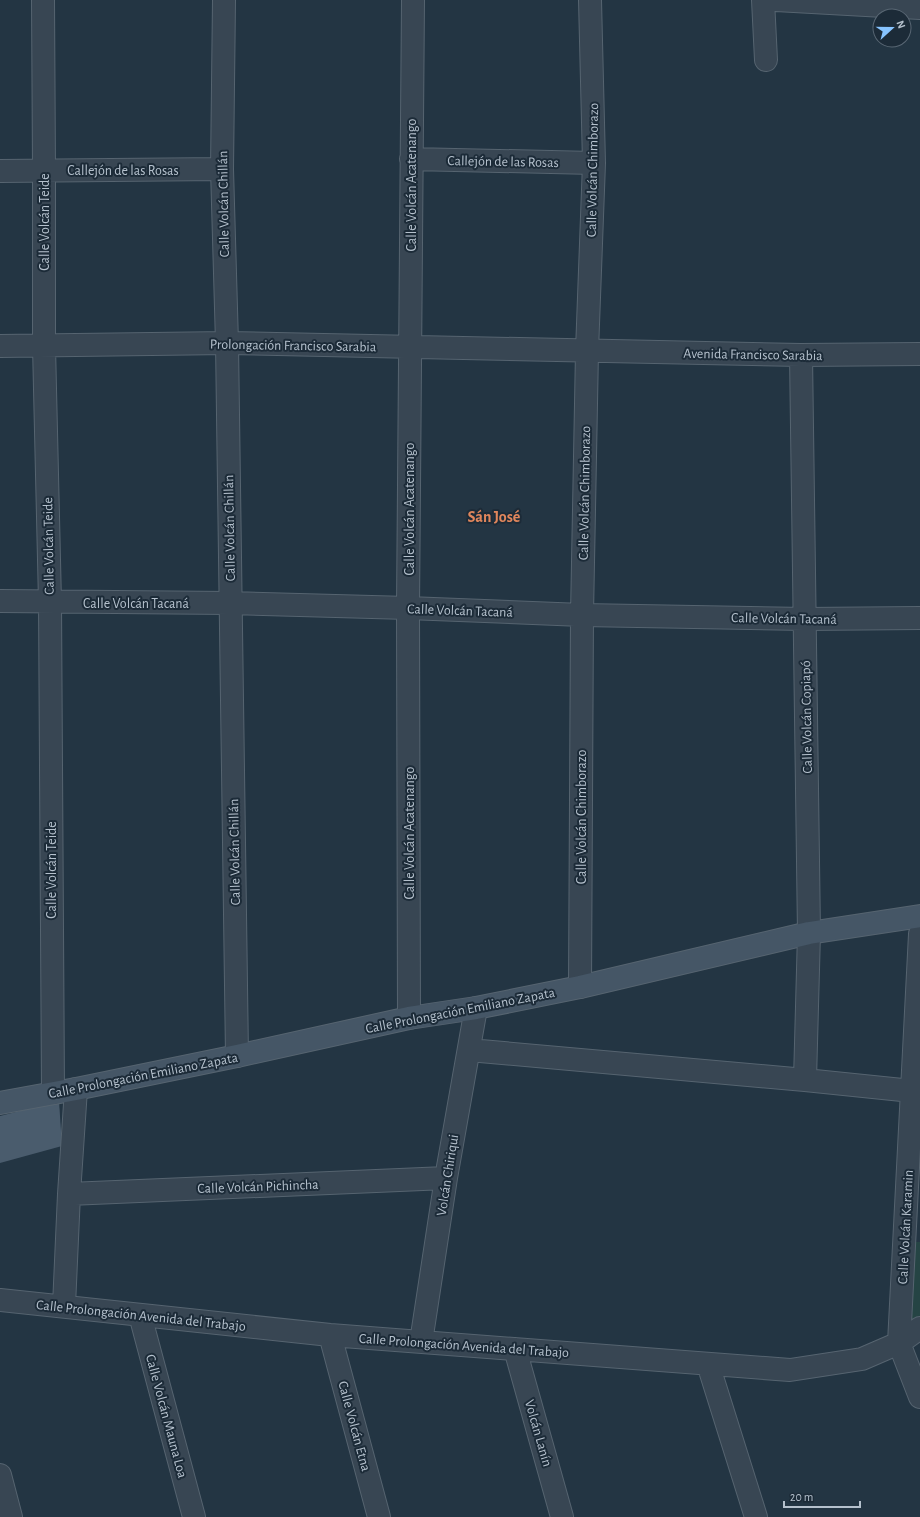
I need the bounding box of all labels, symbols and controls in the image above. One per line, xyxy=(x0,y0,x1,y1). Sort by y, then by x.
north arrow xyxy=(872,8,912,48)
text: N xyxy=(894,19,907,30)
street label: Calle Volcán Chimborazo xyxy=(585,103,601,237)
street label: Calle Volcán Acatenango xyxy=(405,118,419,251)
street label: Calle Volcán Chillán xyxy=(216,151,232,257)
street label: Callejón de las Rosas xyxy=(447,154,559,170)
street label: Callejón de las Rosas xyxy=(67,164,179,178)
street label: Calle Volcán Teide xyxy=(38,173,52,271)
street label: Prolongación Francisco Sarabia xyxy=(210,338,377,354)
street label: Avenida Francisco Sarabia xyxy=(683,347,823,363)
street label: Calle Volcán Chimborazo xyxy=(577,426,593,560)
street label: Calle Volcán Acatenango xyxy=(403,442,417,575)
street label: Calle Volcán Chillán xyxy=(222,475,238,581)
street label: Calle Volcán Teide xyxy=(41,497,57,595)
district label: Sán José xyxy=(468,509,521,525)
street label: Calle Volcán Tacaná xyxy=(83,597,189,611)
street label: Calle Volcán Tacaná xyxy=(407,602,514,620)
street label: Calle Volcán Tacaná xyxy=(731,611,838,627)
street label: Calle Volcán Copiapó xyxy=(799,660,815,774)
street label: Calle Volcán Chimborazo xyxy=(575,750,589,884)
street label: Calle Volcán Acatenango xyxy=(403,766,417,899)
street label: Calle Volcán Chillán xyxy=(227,799,243,905)
street label: Calle Volcán Teide xyxy=(45,821,59,919)
street label: Calle Prolongación Emiliano Zapata xyxy=(364,986,557,1036)
street label: Calle Prolongación Emiliano Zapata xyxy=(47,1051,240,1101)
street label: Volcán Chiriqui xyxy=(435,1133,461,1217)
street label: Calle Volcán Karamin xyxy=(896,1169,916,1285)
street label: Calle Volcán Pichincha xyxy=(197,1178,319,1196)
street label: Calle Prolongación Avenida del Trabajo xyxy=(35,1298,246,1334)
street label: Calle Prolongación Avenida del Trabajo xyxy=(358,1332,570,1360)
street label: Calle Volcán Mauna Loa xyxy=(143,1353,189,1480)
street label: Calle Volcán Etna xyxy=(335,1380,373,1473)
street label: Volcán Lanín xyxy=(522,1398,554,1468)
scale bar xyxy=(784,1483,860,1509)
text: 20 m xyxy=(790,1491,813,1503)

